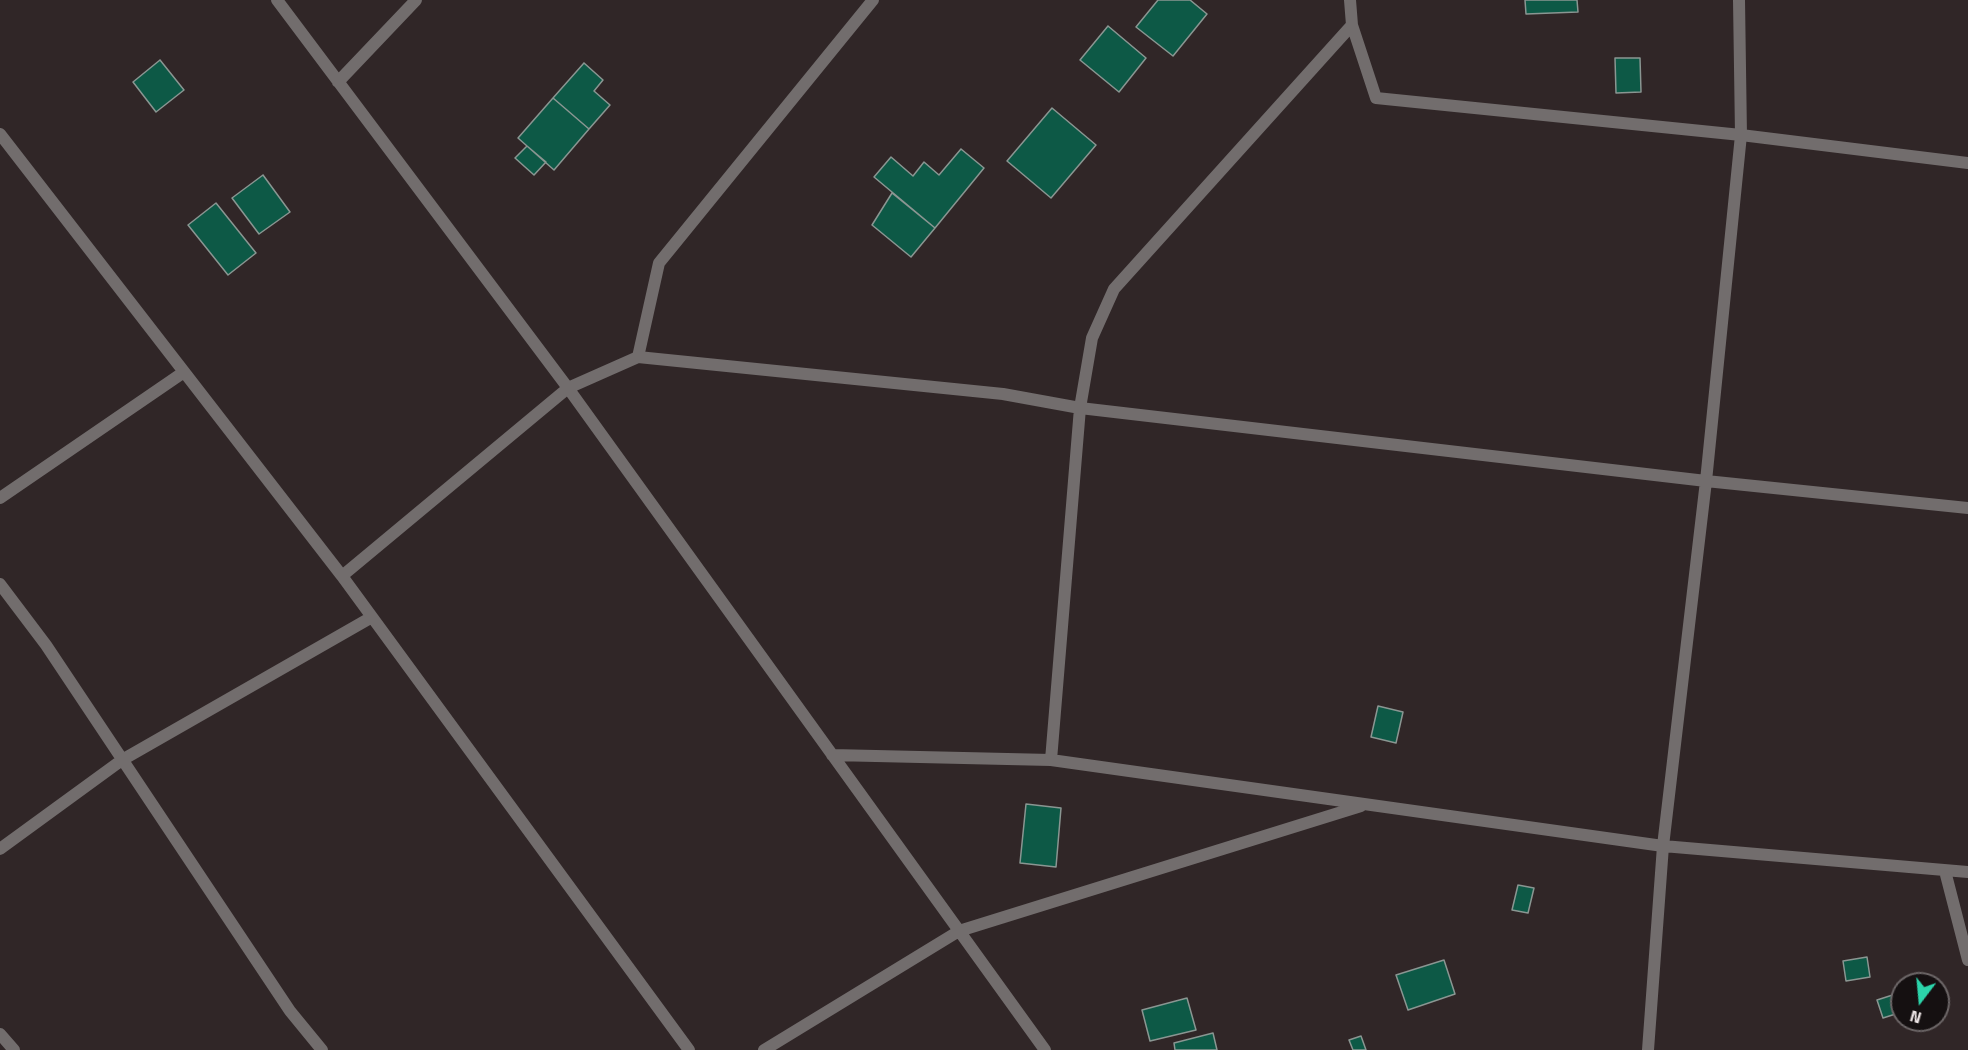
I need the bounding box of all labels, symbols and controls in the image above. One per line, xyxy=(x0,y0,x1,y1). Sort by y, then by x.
north arrow xyxy=(1890,972,1950,1032)
text: N xyxy=(1907,1004,1924,1030)

